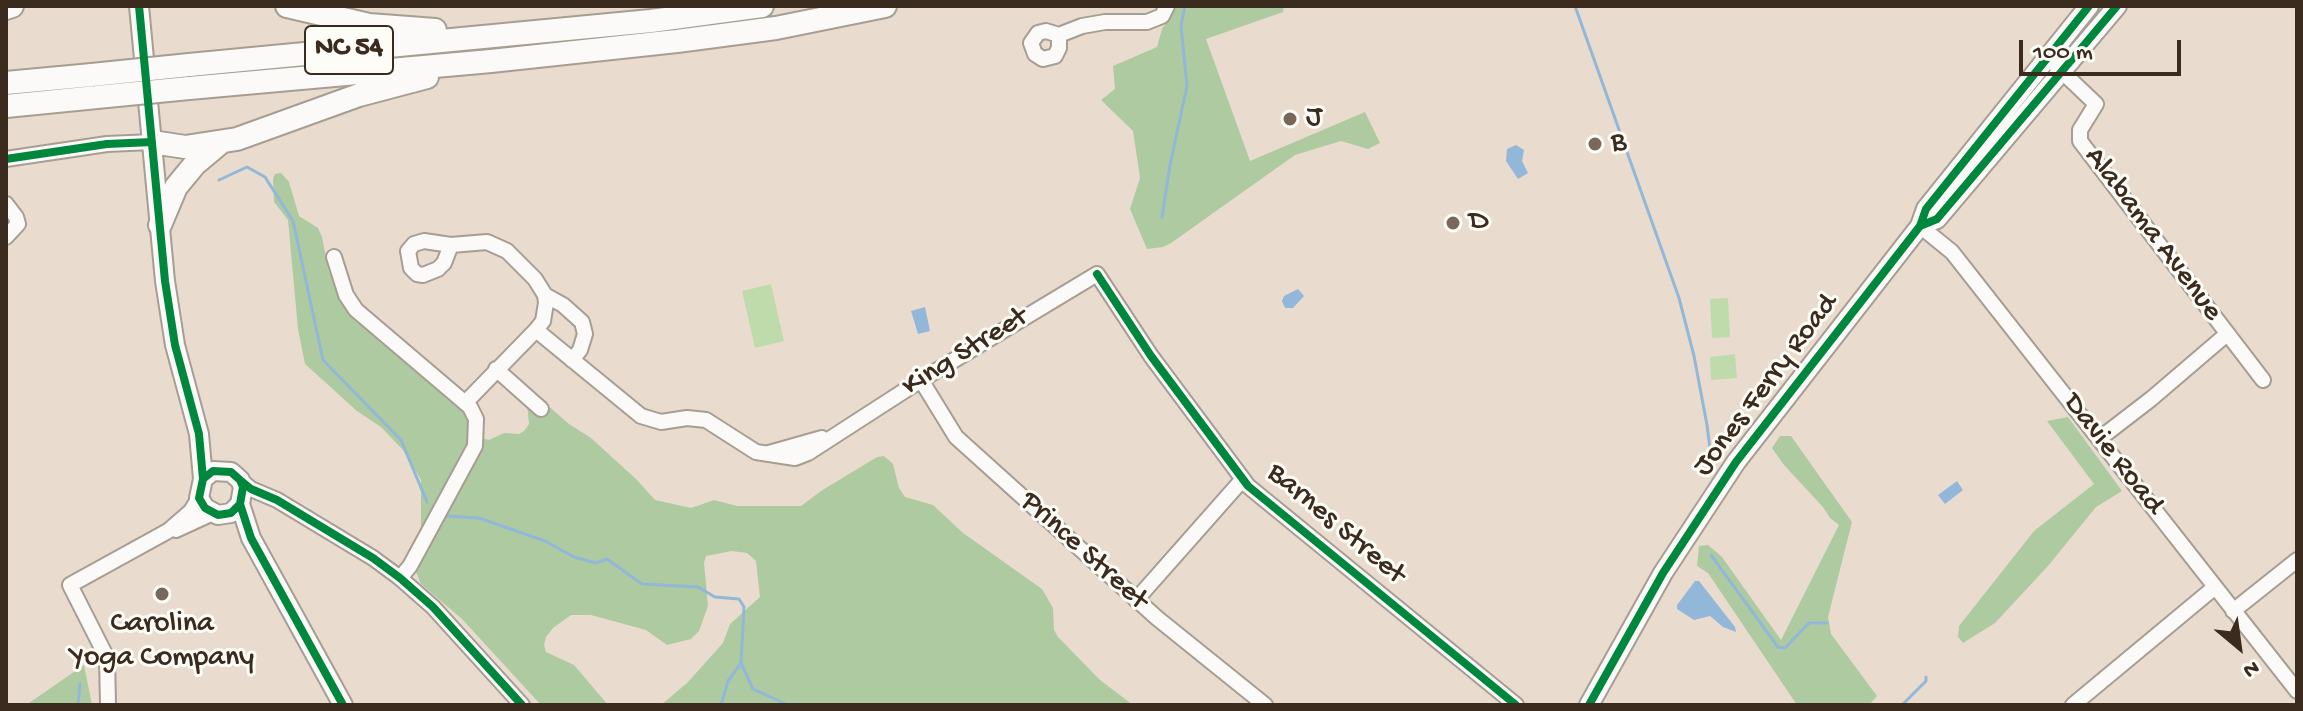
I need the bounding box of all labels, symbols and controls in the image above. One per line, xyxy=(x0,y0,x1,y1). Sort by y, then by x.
scale bar xyxy=(2023,24,2185,74)
road number: NC 54 xyxy=(305,26,393,74)
text: 100 m xyxy=(2033,39,2093,68)
place label: J xyxy=(1306,101,1322,137)
marker: J xyxy=(1281,110,1299,128)
place label: B xyxy=(1611,126,1626,162)
marker: B xyxy=(1586,135,1604,153)
street label: Alabama Avenue xyxy=(2075,141,2229,329)
place label: D xyxy=(1469,205,1489,241)
marker: D xyxy=(1444,214,1462,232)
street label: Jones Ferry Road xyxy=(1687,288,1847,484)
street label: King Street xyxy=(896,300,1036,406)
street label: Davie Road xyxy=(2053,387,2171,523)
street label: Barnes Street xyxy=(1258,456,1412,594)
street label: Prince Street xyxy=(1011,485,1155,619)
marker: Carolina Yoga Company xyxy=(153,585,171,603)
place label: Carolina Yoga Company xyxy=(70,607,254,678)
north arrow xyxy=(2199,607,2279,687)
text: N xyxy=(2238,653,2263,683)

